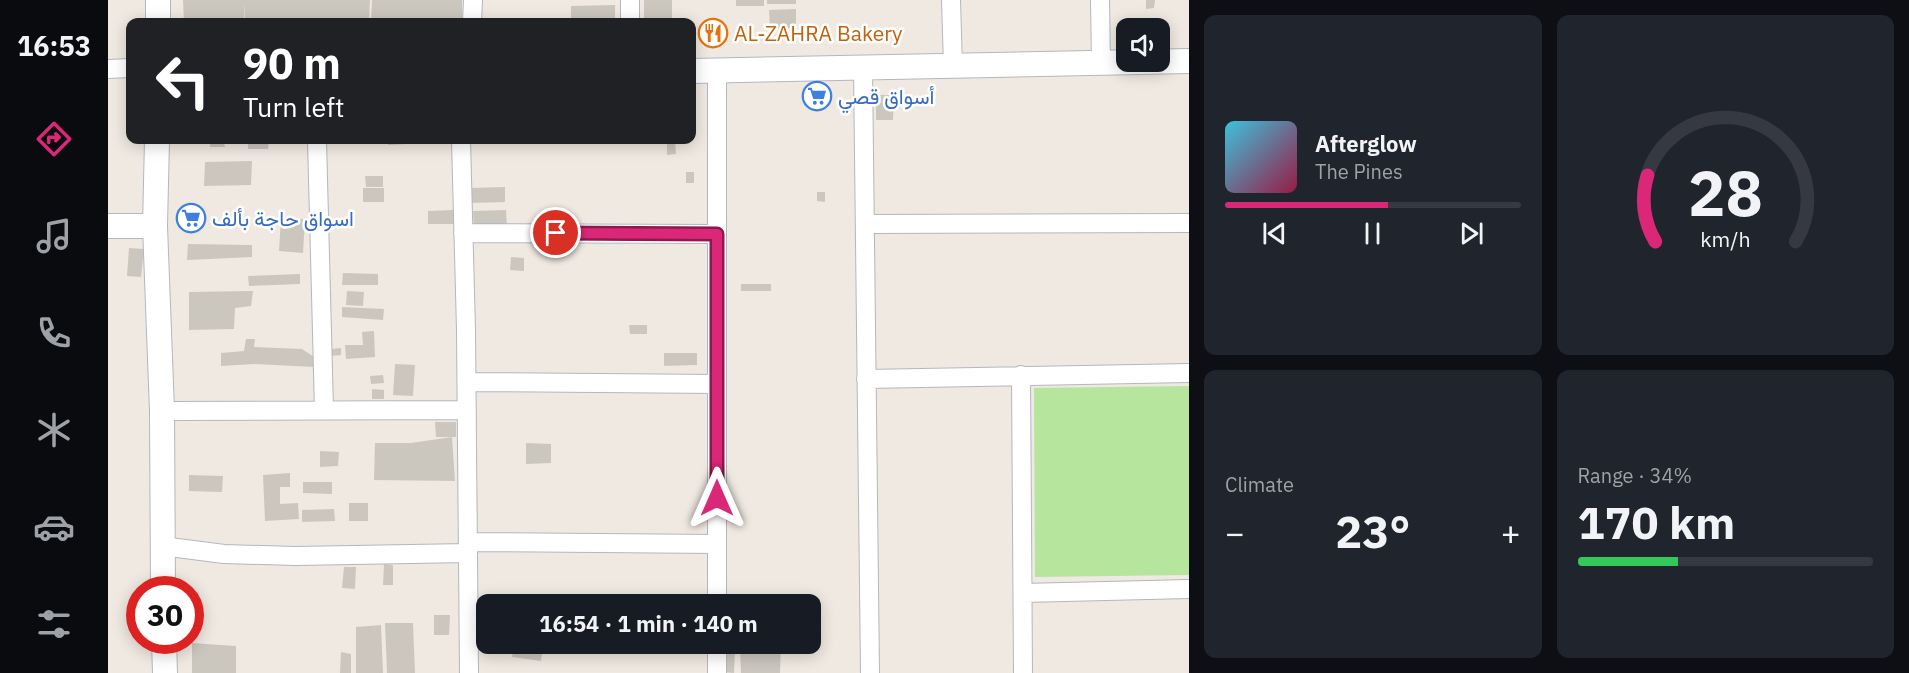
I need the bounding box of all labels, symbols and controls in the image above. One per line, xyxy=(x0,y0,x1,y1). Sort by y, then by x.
restaurant icon: AL-ZAHRA Bakery xyxy=(697,17,729,49)
map controls xyxy=(1116,18,1170,72)
button: sound xyxy=(1116,18,1170,72)
place label: AL-ZAHRA Bakery xyxy=(734,19,903,47)
text: 16:53 xyxy=(17,28,91,63)
text: 90 m xyxy=(243,36,341,91)
icon: left xyxy=(144,42,222,120)
supermarket icon: أسواق قصي xyxy=(801,80,833,112)
place label: أسواق قصي xyxy=(838,82,935,114)
text: Turn left xyxy=(243,89,344,124)
icon: directions xyxy=(33,118,75,160)
text: Afterglow xyxy=(1315,129,1417,158)
text: 28 xyxy=(1688,152,1763,233)
text: The Pines xyxy=(1315,158,1403,185)
supermarket icon: اسواق حاجة بألف xyxy=(175,202,207,234)
place label: اسواق حاجة بألف xyxy=(212,204,354,232)
pin xyxy=(530,207,581,258)
icon: music xyxy=(33,215,75,257)
icon: arrive xyxy=(539,216,572,249)
icon: previous xyxy=(1258,217,1291,250)
icon: pause xyxy=(1356,217,1389,250)
icon: next xyxy=(1455,217,1488,250)
text: km/h xyxy=(1700,226,1750,254)
icon: phone xyxy=(33,312,75,354)
icon: climate xyxy=(33,409,75,451)
text: Range · 34% xyxy=(1578,462,1692,489)
position arrow xyxy=(685,466,749,530)
text: Climate xyxy=(1225,471,1294,498)
text: 170 km xyxy=(1578,493,1735,551)
text: 23° xyxy=(1335,502,1410,560)
icon: car xyxy=(33,506,75,548)
text: − xyxy=(1225,511,1245,554)
text: + xyxy=(1501,511,1521,554)
speed limit sign: 30 xyxy=(126,576,204,654)
icon: filters xyxy=(33,603,75,645)
text: 16:54 · 1 min · 140 m xyxy=(539,609,758,638)

